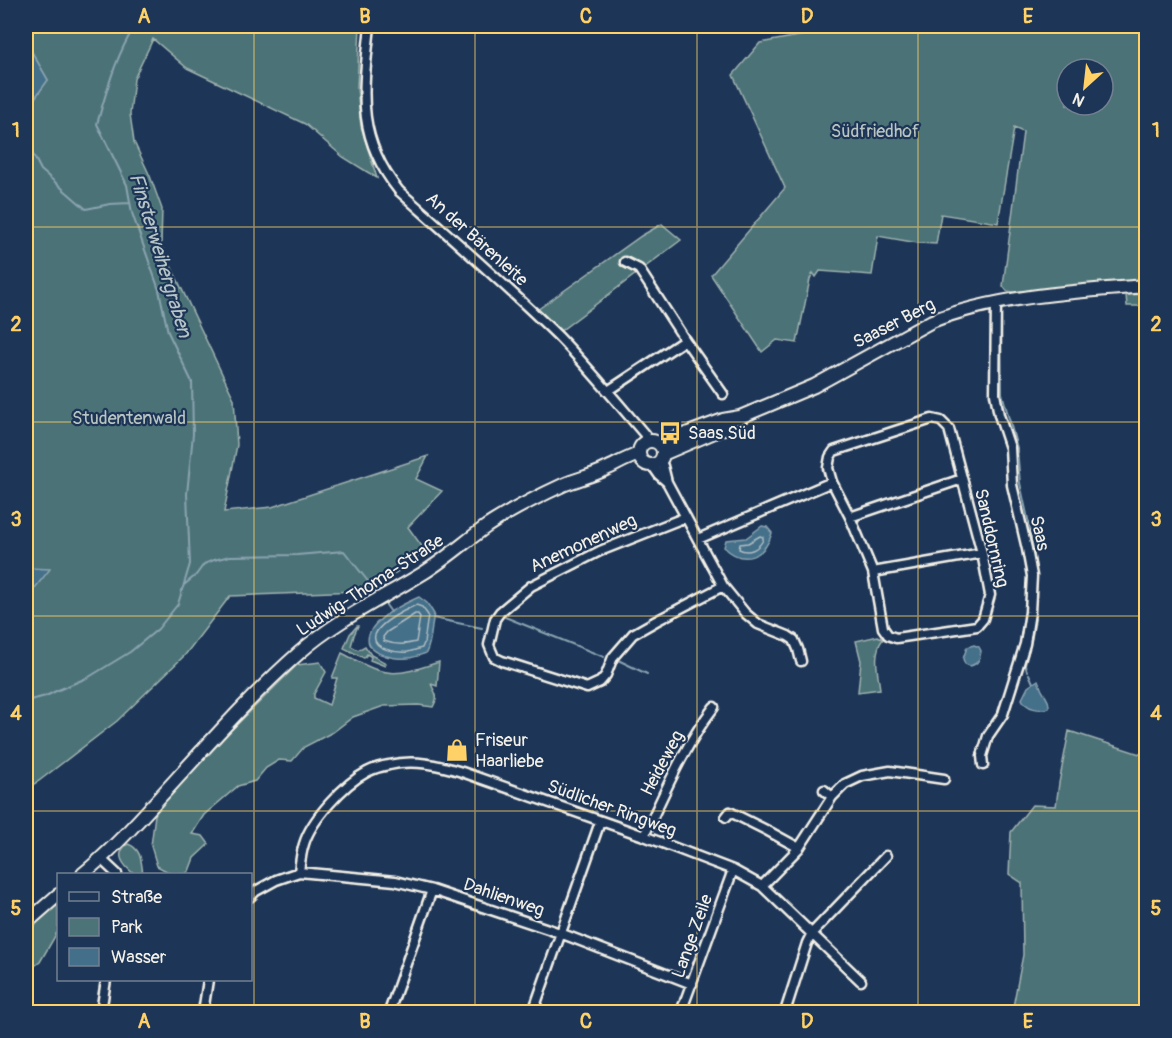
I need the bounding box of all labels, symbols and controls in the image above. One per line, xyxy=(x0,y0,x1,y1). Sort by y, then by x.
text: A xyxy=(138,4,151,29)
text: B xyxy=(359,4,371,29)
text: C xyxy=(580,4,592,29)
text: D xyxy=(801,4,814,29)
text: E xyxy=(1023,4,1034,29)
north arrow xyxy=(1055,57,1115,117)
text: N xyxy=(1069,88,1088,111)
text: 1 xyxy=(12,118,20,143)
text: 1 xyxy=(1152,118,1160,143)
park label: Südfriedhof xyxy=(831,120,920,143)
water label: Finsterweihergraben xyxy=(124,170,198,342)
street label: An der Bärenleite xyxy=(421,187,533,291)
street label: Saaser Berg xyxy=(849,293,939,354)
text: 2 xyxy=(10,312,22,337)
text: 2 xyxy=(1150,312,1162,337)
park label: Studentenwald xyxy=(72,407,186,430)
bus stop icon: Saas Süd xyxy=(657,420,683,446)
place label: Saas Süd xyxy=(688,422,756,445)
street label: Sanddornring xyxy=(969,486,1014,590)
text: 3 xyxy=(10,507,22,532)
text: 3 xyxy=(1150,507,1162,532)
street label: Anemonenweg xyxy=(526,509,640,578)
street label: Saas xyxy=(1024,513,1055,553)
street label: Ludwig-Thoma-Straße xyxy=(292,529,448,642)
text: 4 xyxy=(10,701,22,726)
text: 4 xyxy=(1150,701,1162,726)
street label: Heideweg xyxy=(636,727,689,800)
place label: Friseur Haarliebe xyxy=(475,729,544,773)
shop icon: Friseur Haarliebe xyxy=(444,737,470,763)
street label: Südlicher Ringweg xyxy=(544,774,680,842)
legend xyxy=(57,873,252,981)
street label: Dahlienweg xyxy=(460,873,547,922)
text: Straße xyxy=(111,886,162,909)
street label: Lange Zeile xyxy=(667,891,718,981)
text: 5 xyxy=(11,896,22,921)
text: 5 xyxy=(1151,896,1162,921)
text: Park xyxy=(111,916,143,939)
text: Wasser xyxy=(111,946,167,969)
text: A xyxy=(138,1009,151,1034)
text: B xyxy=(359,1009,371,1034)
text: C xyxy=(580,1009,592,1034)
text: D xyxy=(801,1009,814,1034)
text: E xyxy=(1023,1009,1034,1034)

